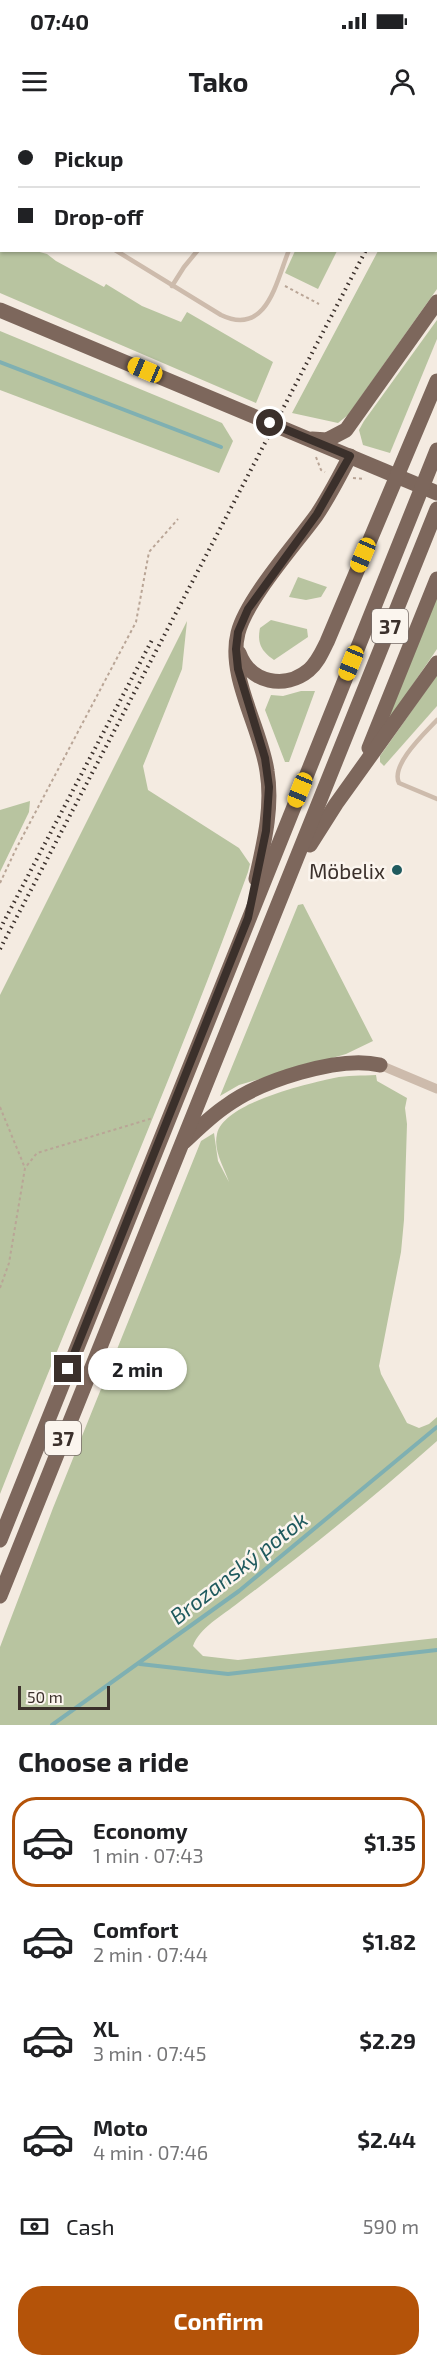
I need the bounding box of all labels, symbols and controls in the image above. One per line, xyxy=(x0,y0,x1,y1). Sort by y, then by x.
text: 07:40 xyxy=(30,8,89,34)
icon: menu xyxy=(18,65,51,98)
text: Tako xyxy=(189,65,248,97)
icon: person xyxy=(386,65,419,98)
text: Pickup xyxy=(54,145,123,171)
text: Drop-off xyxy=(54,203,143,229)
car xyxy=(125,355,165,385)
route start xyxy=(256,409,283,436)
car xyxy=(348,535,378,575)
road number: 37 xyxy=(372,609,408,643)
car xyxy=(336,643,366,683)
car xyxy=(285,770,315,810)
place label: Möbelix xyxy=(309,858,385,883)
marker: Möbelix xyxy=(390,863,404,877)
callout: 2 min xyxy=(89,1348,188,1390)
route end xyxy=(54,1355,81,1382)
text: 2 min xyxy=(112,1357,163,1381)
road number: 37 xyxy=(45,1421,81,1455)
water label: Brozanský potok xyxy=(164,1505,313,1630)
scale bar xyxy=(18,1683,110,1710)
text: 50 m xyxy=(27,1687,63,1706)
text: Choose a ride xyxy=(18,1745,189,1777)
icon: car xyxy=(21,1815,75,1869)
text: Economy xyxy=(93,1817,188,1843)
text: $1.35 xyxy=(364,1829,416,1855)
text: 1 min · 07:43 xyxy=(93,1843,204,1867)
icon: car xyxy=(21,1914,75,1968)
text: Comfort xyxy=(93,1916,178,1942)
text: $1.82 xyxy=(362,1928,416,1954)
text: 2 min · 07:44 xyxy=(93,1942,208,1966)
icon: car xyxy=(21,2013,75,2067)
text: XL xyxy=(93,2015,119,2041)
text: $2.29 xyxy=(359,2027,416,2053)
text: 3 min · 07:45 xyxy=(93,2041,206,2065)
icon: car xyxy=(21,2112,75,2166)
text: Moto xyxy=(93,2114,148,2140)
text: $2.44 xyxy=(357,2126,416,2152)
text: 4 min · 07:46 xyxy=(93,2140,208,2164)
icon: cash xyxy=(18,2210,51,2243)
text: Cash xyxy=(66,2213,115,2239)
text: 590 m xyxy=(363,2214,419,2238)
button: Confirm xyxy=(18,2286,419,2355)

